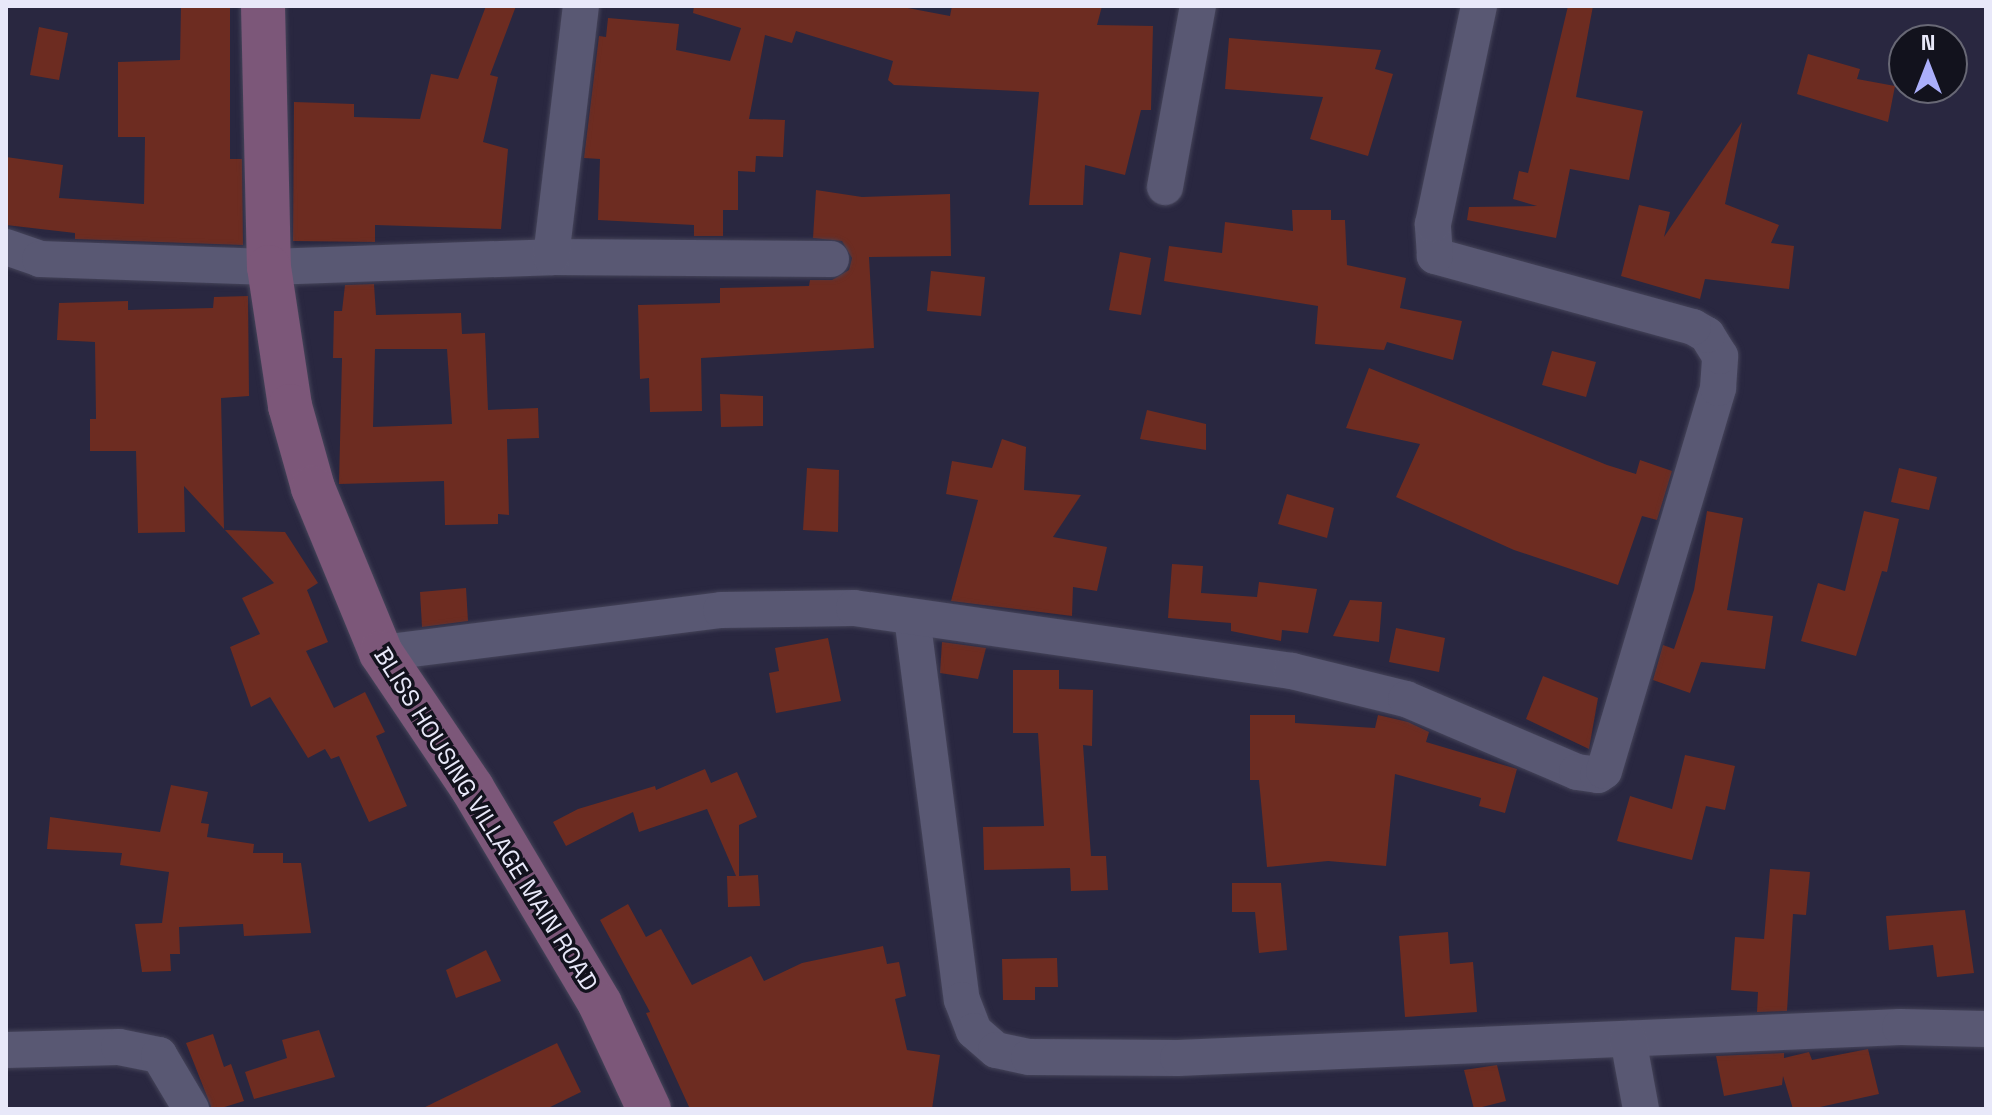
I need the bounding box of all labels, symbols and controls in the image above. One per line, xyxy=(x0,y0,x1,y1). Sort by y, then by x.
north arrow xyxy=(1888,24,1968,104)
text: N xyxy=(1921,28,1935,56)
street label: BLISS HOUSING VILLAGE MAIN ROAD xyxy=(368,642,604,996)

